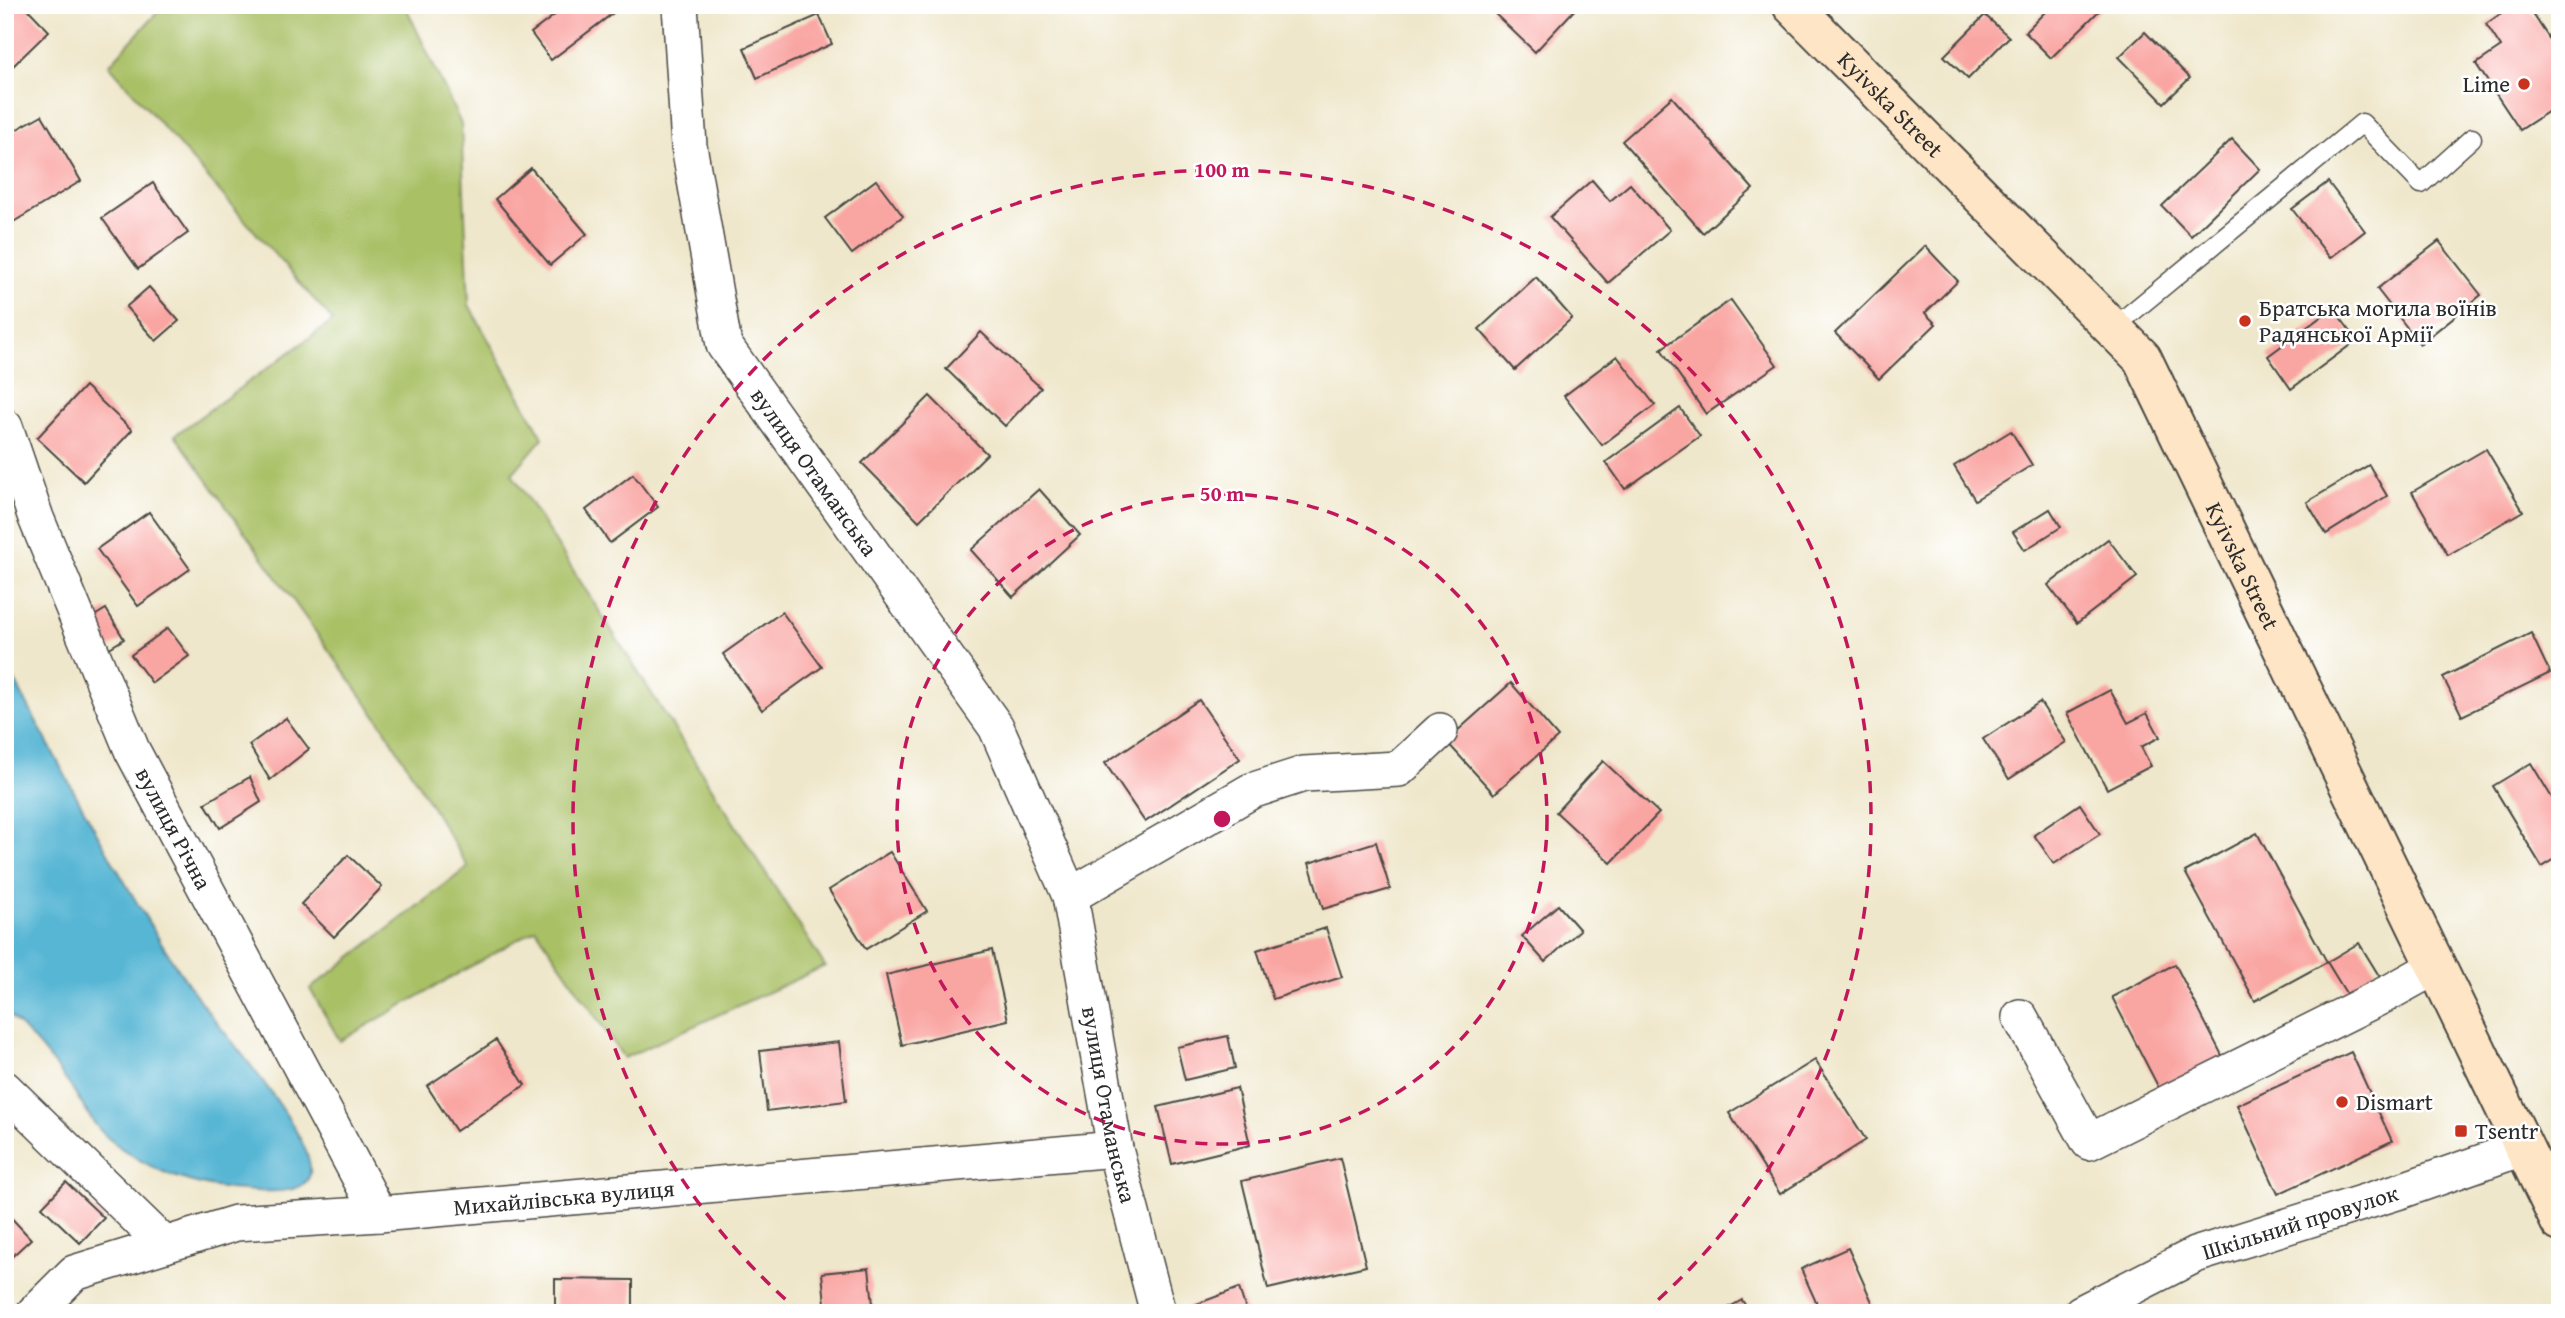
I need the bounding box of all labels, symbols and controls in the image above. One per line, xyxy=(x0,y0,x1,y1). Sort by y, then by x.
street label: Kyivska Street xyxy=(1831,43,1951,165)
place label: Lime xyxy=(2463,67,2510,100)
marker: Lime xyxy=(2516,76,2532,92)
text: 100 m xyxy=(1194,154,1250,185)
place label: Братська могила воїнів Радянської Армії xyxy=(2259,291,2497,350)
marker: Братська могила воїнів Радянської Армії xyxy=(2237,313,2253,329)
street label: вулиця Отаманська xyxy=(743,380,886,563)
text: 50 m xyxy=(1200,478,1244,509)
street label: Kyivska Street xyxy=(2198,496,2288,635)
street label: вулиця Річна xyxy=(128,761,220,895)
centre of rings xyxy=(1210,807,1234,831)
street label: вулиця Отаманська xyxy=(1074,1004,1145,1207)
place label: Dismart xyxy=(2356,1085,2433,1118)
marker: Dismart xyxy=(2334,1094,2350,1110)
place label: Tsentr xyxy=(2475,1114,2539,1147)
marker: Tsentr xyxy=(2453,1123,2469,1139)
street label: Михайлівська вулиця xyxy=(452,1171,676,1223)
street label: Шкільний провулок xyxy=(2198,1176,2402,1268)

